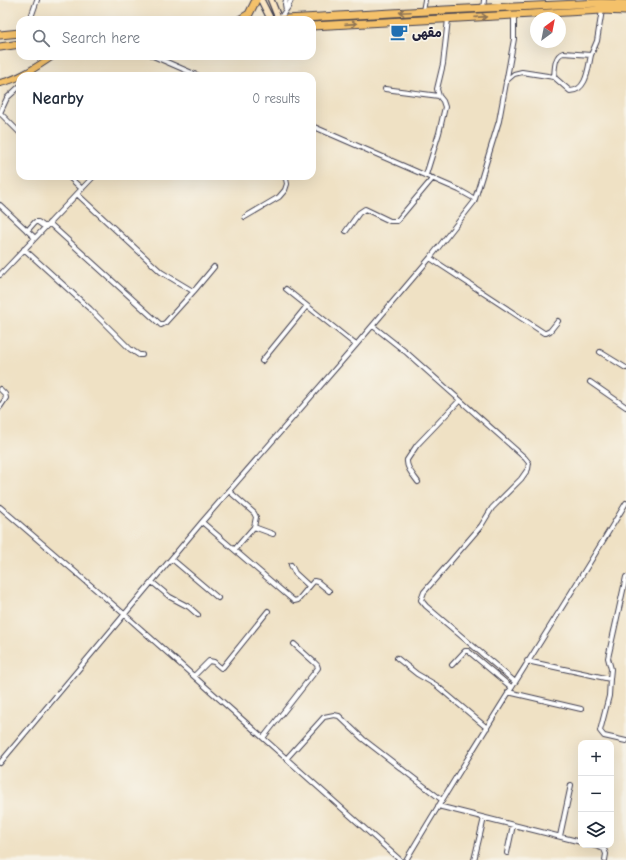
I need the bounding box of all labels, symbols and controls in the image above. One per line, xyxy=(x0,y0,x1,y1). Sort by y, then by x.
one-way arrow xyxy=(399,9,412,16)
north arrow xyxy=(530,12,566,48)
one-way arrow xyxy=(474,13,487,20)
search box xyxy=(16,16,316,60)
one-way arrow xyxy=(344,20,357,27)
cafe icon: مقهى xyxy=(389,22,409,42)
place label: مقهى xyxy=(412,25,442,41)
icon: search xyxy=(30,27,52,49)
text: Search here xyxy=(62,29,140,47)
text: Nearby xyxy=(32,89,83,108)
text: 0 results xyxy=(252,91,300,106)
map controls xyxy=(578,740,614,848)
button: + xyxy=(578,740,614,776)
button: − xyxy=(578,776,614,812)
button: layers xyxy=(578,812,614,848)

